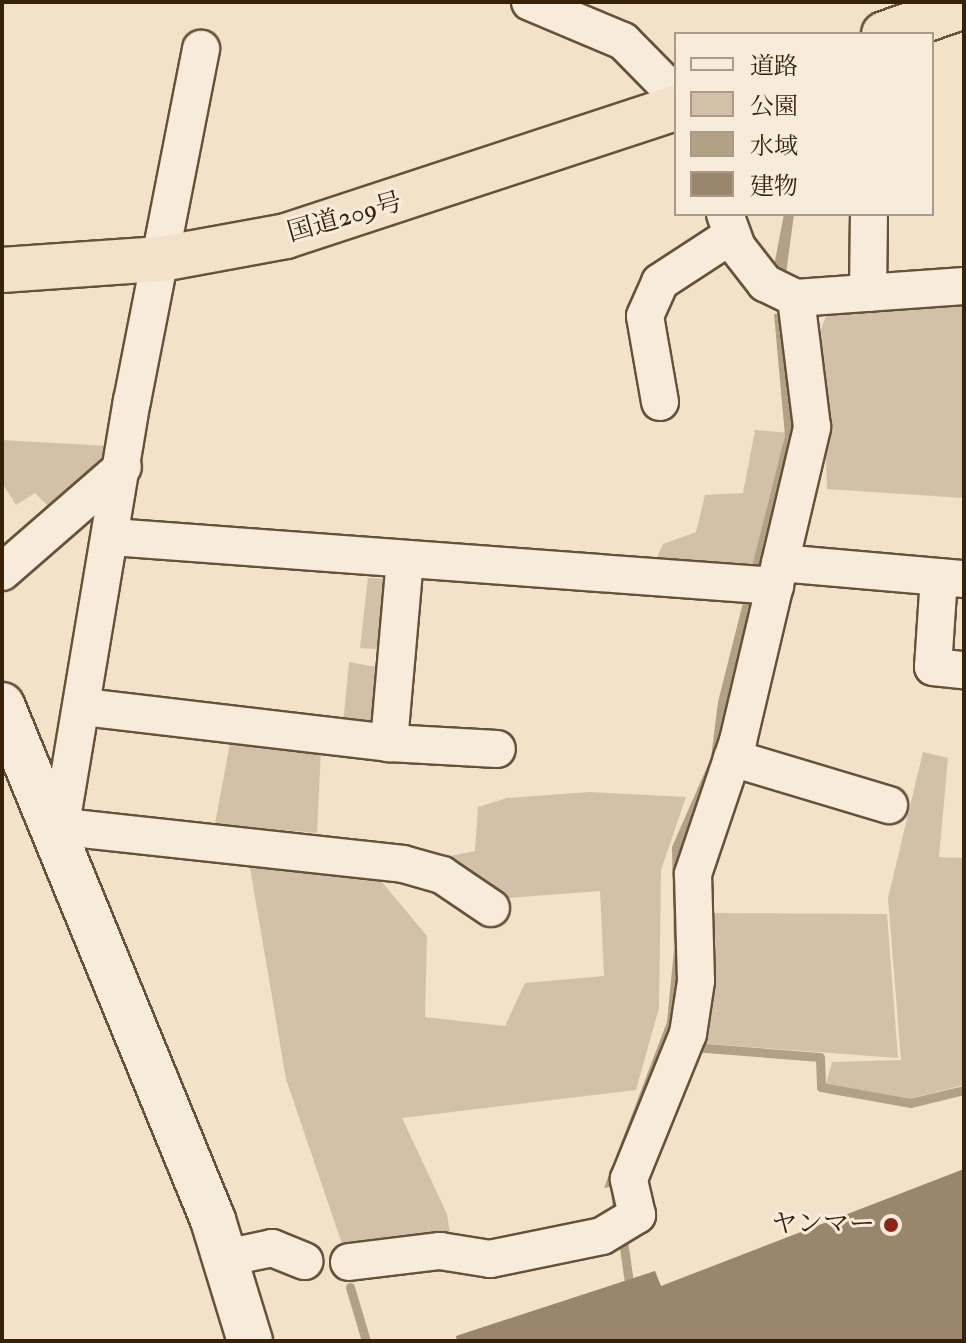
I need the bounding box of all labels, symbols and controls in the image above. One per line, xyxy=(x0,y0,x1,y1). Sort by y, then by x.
legend xyxy=(674,32,934,216)
text: 道路 xyxy=(750,51,798,82)
text: 公園 xyxy=(750,91,798,122)
text: 水域 xyxy=(750,131,798,162)
text: 建物 xyxy=(750,171,798,202)
street label: 国道209号 xyxy=(284,187,406,249)
place label: ヤンマー xyxy=(771,1209,875,1241)
marker: ヤンマー xyxy=(882,1216,900,1234)

